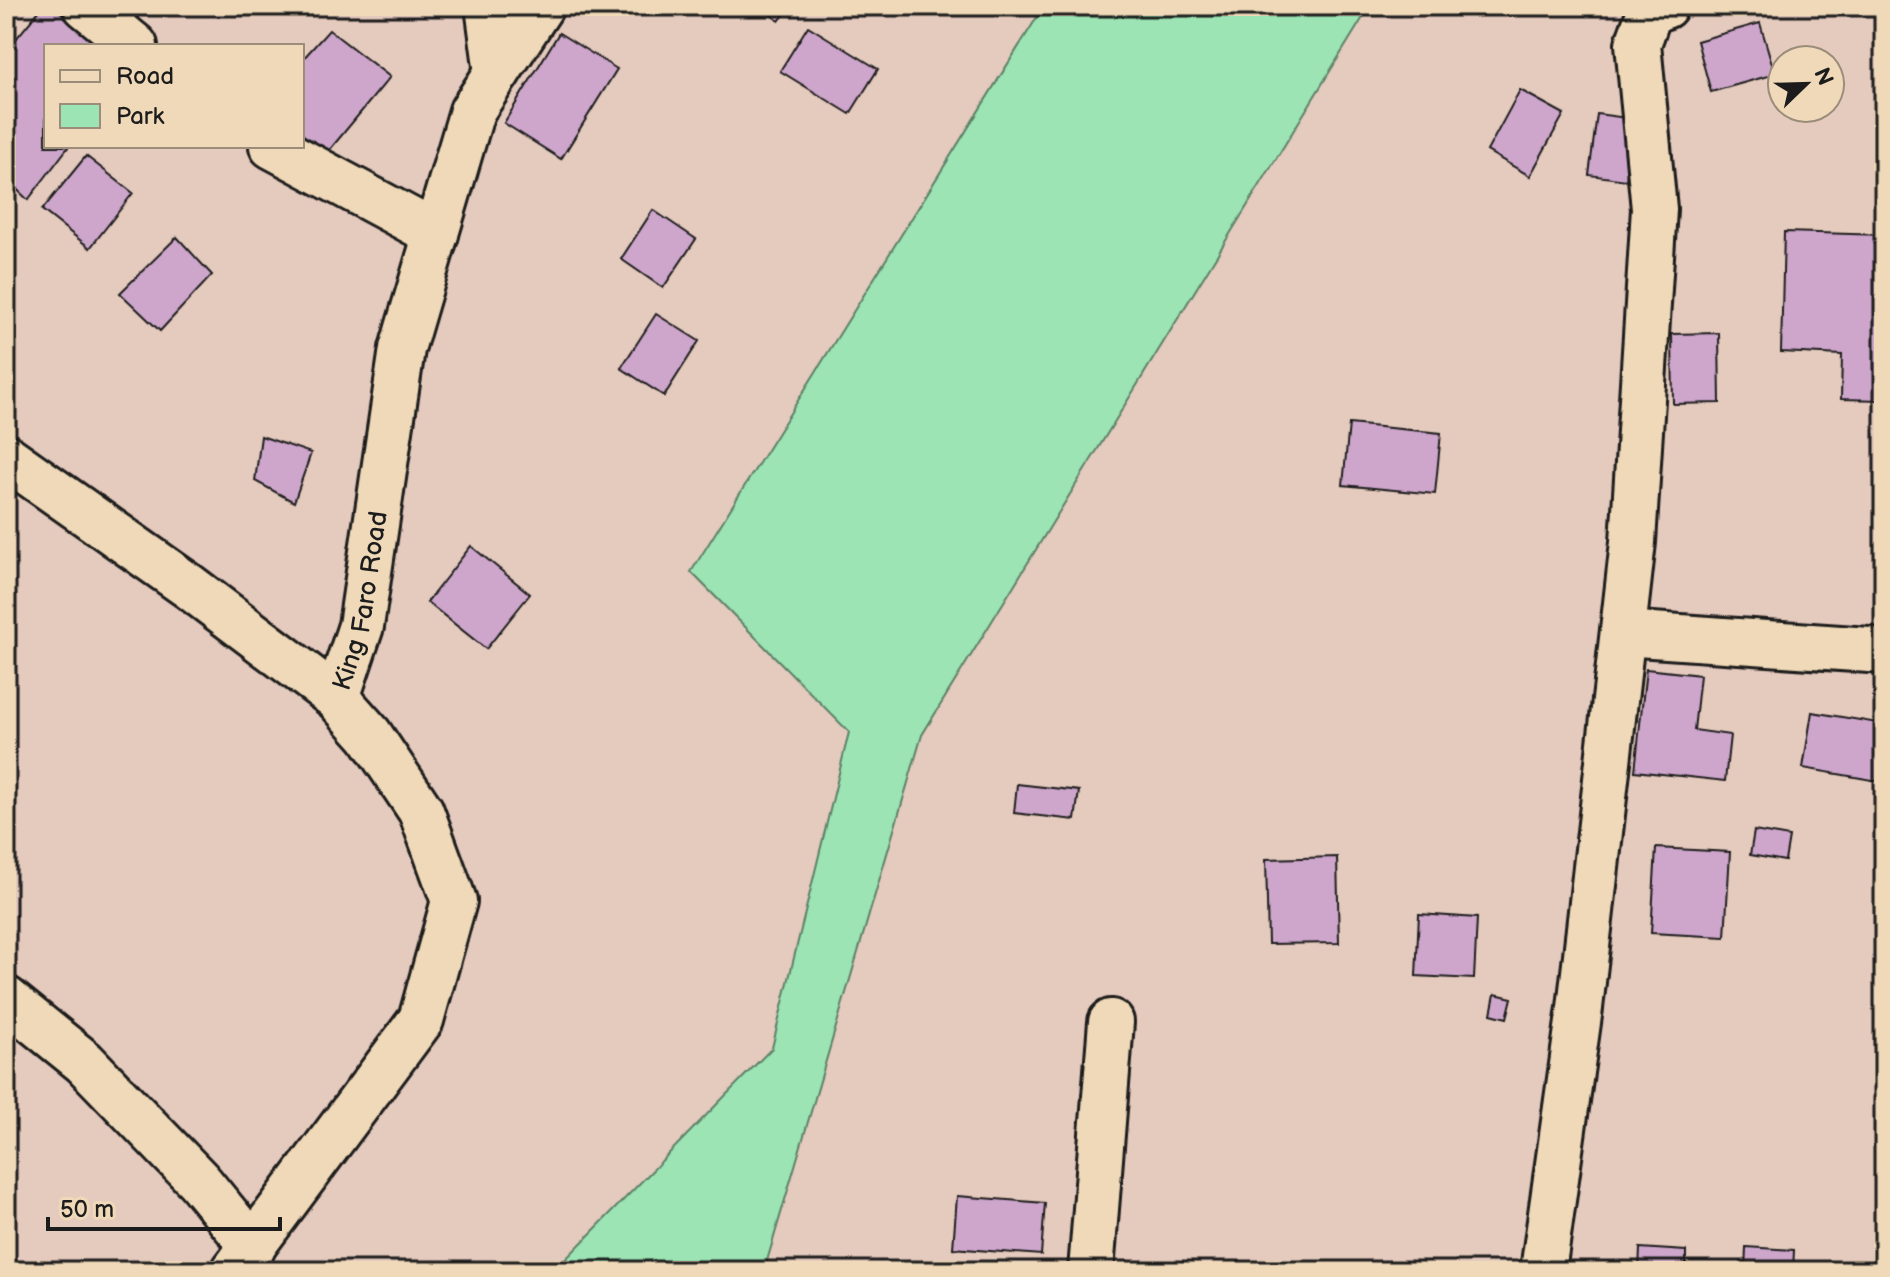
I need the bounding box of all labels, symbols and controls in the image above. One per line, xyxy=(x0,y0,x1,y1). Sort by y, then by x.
legend xyxy=(44,44,304,148)
north arrow xyxy=(1766,44,1846,124)
text: Road xyxy=(116,62,174,91)
text: N xyxy=(1807,64,1839,90)
text: Park xyxy=(116,102,164,131)
street label: King Faro Road xyxy=(327,509,395,695)
scale bar xyxy=(48,1181,280,1231)
text: 50 m xyxy=(60,1195,114,1224)

